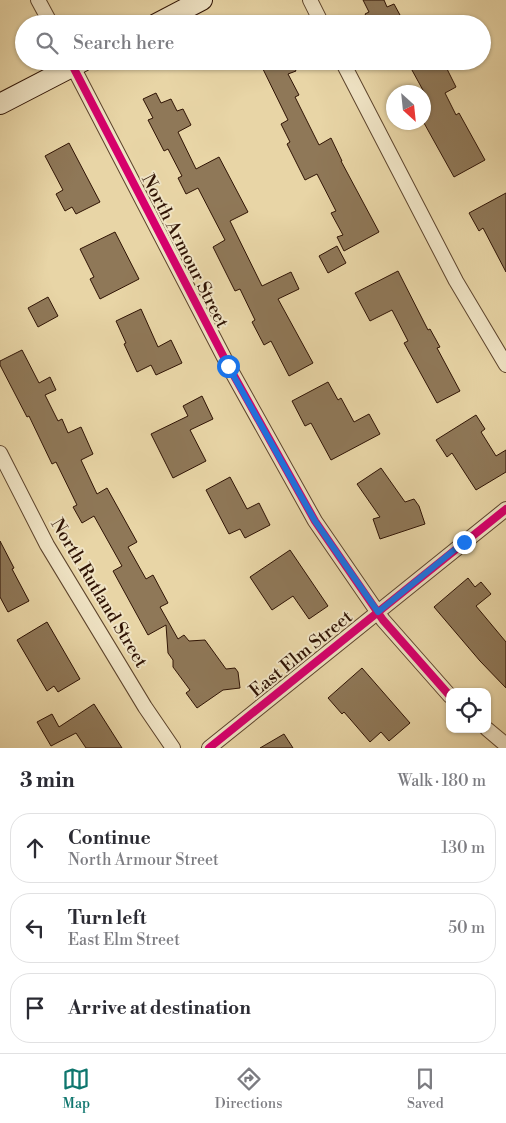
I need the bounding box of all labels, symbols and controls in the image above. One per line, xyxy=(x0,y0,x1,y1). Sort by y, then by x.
search box xyxy=(15,15,491,70)
icon: search xyxy=(33,29,61,57)
text: Search here xyxy=(73,31,174,55)
north arrow xyxy=(386,85,431,130)
street label: North Armour Street xyxy=(136,170,234,332)
route start xyxy=(217,355,240,378)
street label: North Rutland Street xyxy=(45,514,153,672)
route end xyxy=(453,531,476,554)
street label: East Elm Street xyxy=(245,605,358,703)
map controls xyxy=(446,688,491,733)
button: locate xyxy=(446,688,491,733)
text: 3 min xyxy=(20,768,75,794)
text: Walk · 180 m xyxy=(398,771,486,791)
text: Continue xyxy=(68,826,151,850)
icon: ahead xyxy=(21,834,49,862)
text: 130 m xyxy=(441,838,485,858)
text: North Armour Street xyxy=(68,850,219,870)
text: Turn left xyxy=(68,906,147,930)
icon: left xyxy=(21,914,49,942)
text: 50 m xyxy=(448,918,485,938)
text: East Elm Street xyxy=(68,930,180,950)
icon: arrive xyxy=(21,994,49,1022)
text: Arrive at destination xyxy=(68,996,251,1020)
tab: Map xyxy=(62,1065,90,1113)
tab: Directions xyxy=(215,1065,282,1113)
tab: Saved xyxy=(407,1065,444,1113)

